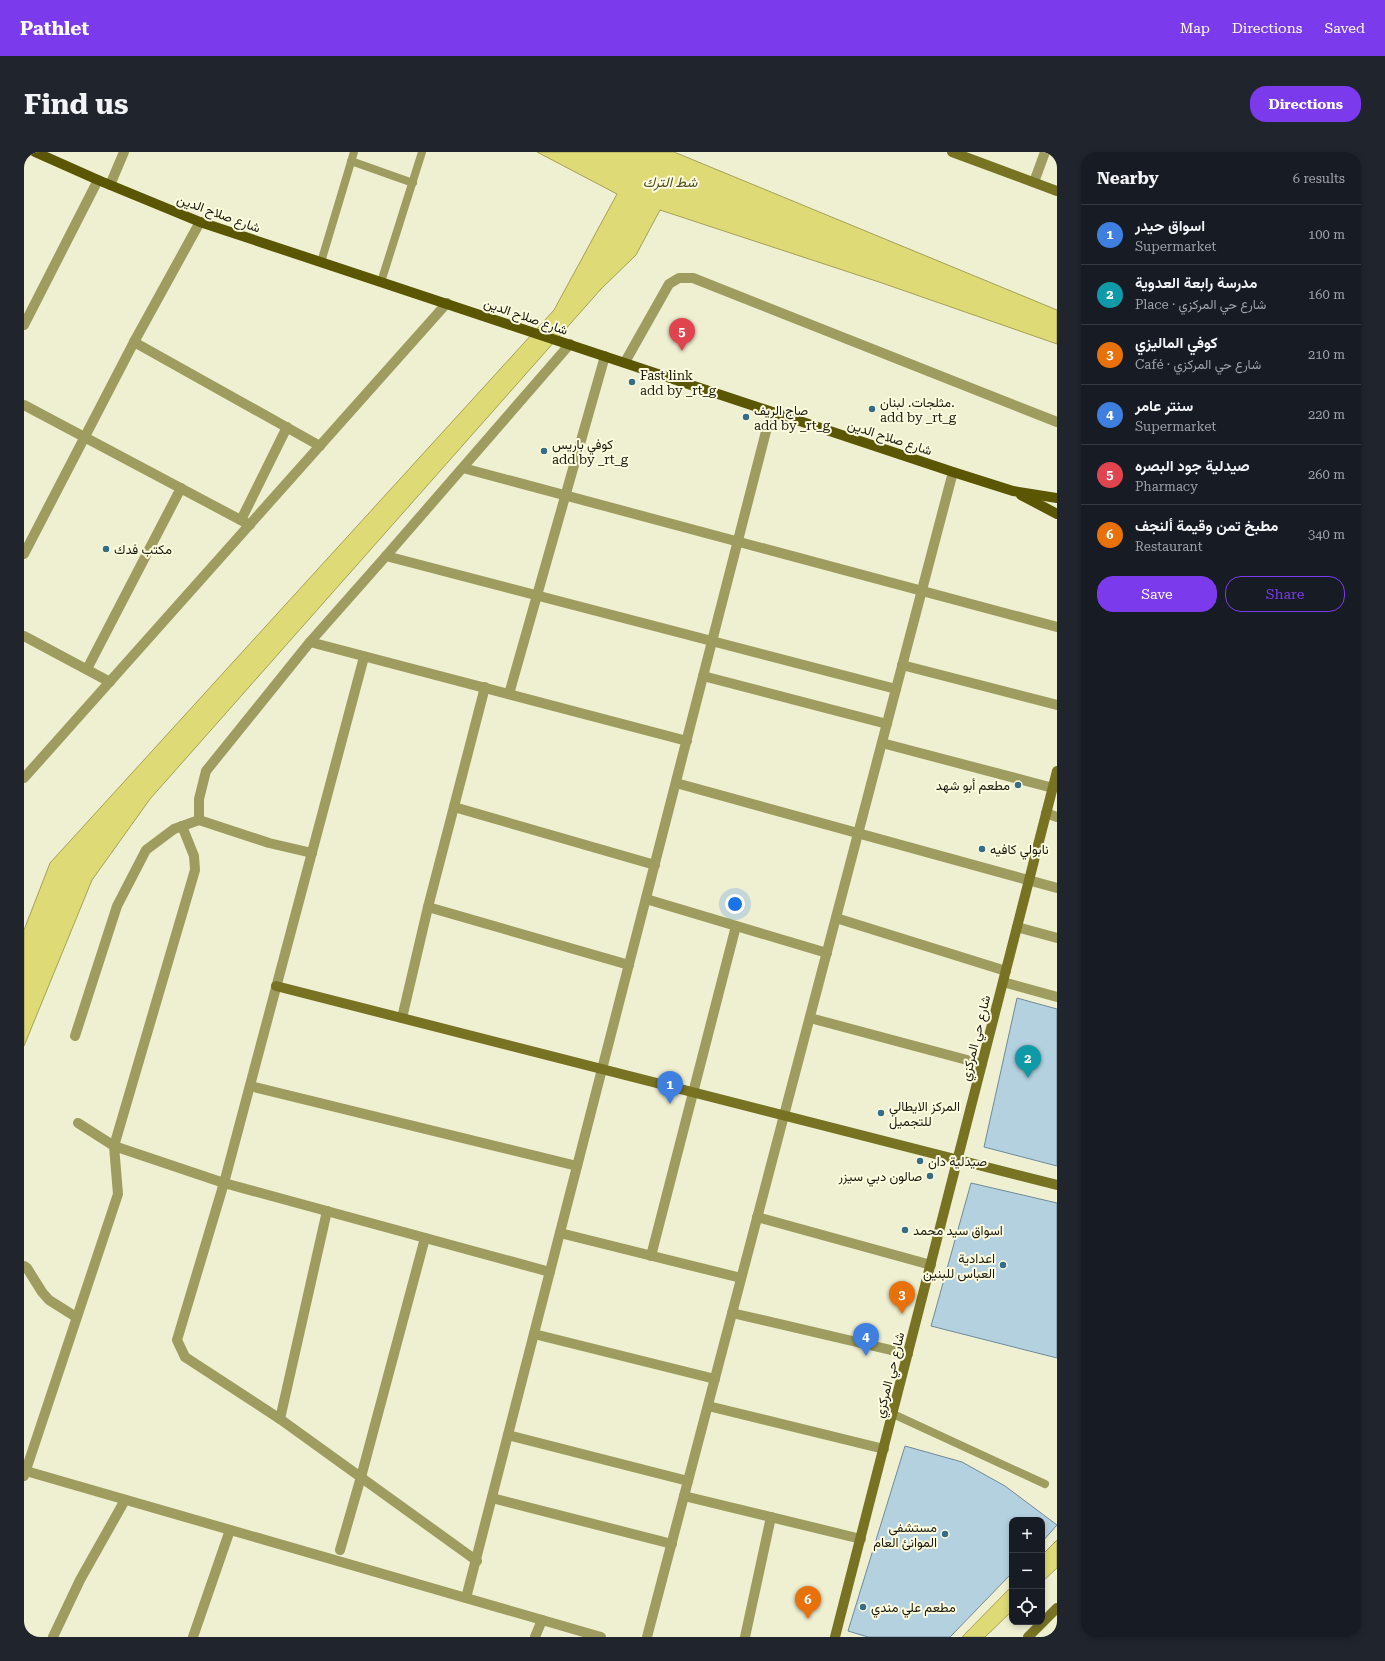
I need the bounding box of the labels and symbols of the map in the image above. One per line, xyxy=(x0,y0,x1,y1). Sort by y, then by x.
water label: شط الترك xyxy=(643,174,698,191)
street label: شارع صلاح الدين xyxy=(174,191,263,237)
street label: شارع صلاح الدين xyxy=(481,295,570,340)
pin: 5 xyxy=(669,318,695,351)
place label: Fast link add by _rt_g xyxy=(640,368,717,398)
marker: Fast link add by _rt_g xyxy=(627,377,637,387)
place label: مثلجات. لبنان. add by _rt_g xyxy=(880,395,957,425)
place label: صاج الريف add by _rt_g xyxy=(754,403,831,433)
marker: مثلجات. لبنان. add by _rt_g xyxy=(867,404,877,414)
marker: صاج الريف add by _rt_g xyxy=(741,412,751,422)
street label: شارع صلاح الدين xyxy=(845,417,934,460)
place label: كوفي باريس add by _rt_g xyxy=(552,437,629,467)
marker: كوفي باريس add by _rt_g xyxy=(539,446,549,456)
place label: مكتب فدك xyxy=(114,542,172,557)
marker: مكتب فدك xyxy=(101,544,111,554)
place label: مطعم أبو شهد xyxy=(936,778,1010,794)
marker: مطعم أبو شهد xyxy=(1013,780,1023,790)
place label: نابولي كافيه xyxy=(990,842,1049,860)
marker: نابولي كافيه xyxy=(977,844,987,854)
your location xyxy=(725,894,745,914)
street label: شارع حي المركزي xyxy=(958,994,996,1083)
pin: 2 xyxy=(1015,1045,1041,1078)
pin: 1 xyxy=(657,1071,683,1104)
place label: المركز الايطالي للتجميل xyxy=(889,1099,960,1130)
marker: المركز الايطالي للتجميل xyxy=(876,1108,886,1118)
place label: صيدلية دان xyxy=(928,1154,987,1170)
marker: صيدلية دان xyxy=(915,1156,925,1166)
place label: صالون دبي سيزر xyxy=(837,1169,922,1187)
marker: صالون دبي سيزر xyxy=(925,1171,935,1181)
place label: اسواق سيد محمد xyxy=(913,1223,1003,1239)
marker: اسواق سيد محمد xyxy=(900,1225,910,1235)
place label: اعدادية العباس للبنين xyxy=(923,1251,995,1282)
marker: اعدادية العباس للبنين xyxy=(998,1260,1008,1270)
pin: 3 xyxy=(889,1281,915,1314)
pin: 4 xyxy=(853,1323,879,1356)
street label: شارع حي المركزي xyxy=(872,1331,910,1420)
place label: مستشفى الموانئ العام xyxy=(873,1520,937,1551)
marker: مستشفى الموانئ العام xyxy=(940,1529,950,1539)
pin: 6 xyxy=(795,1586,821,1619)
place label: مطعم علي مندي xyxy=(871,1600,956,1618)
marker: مطعم علي مندي xyxy=(858,1602,868,1612)

